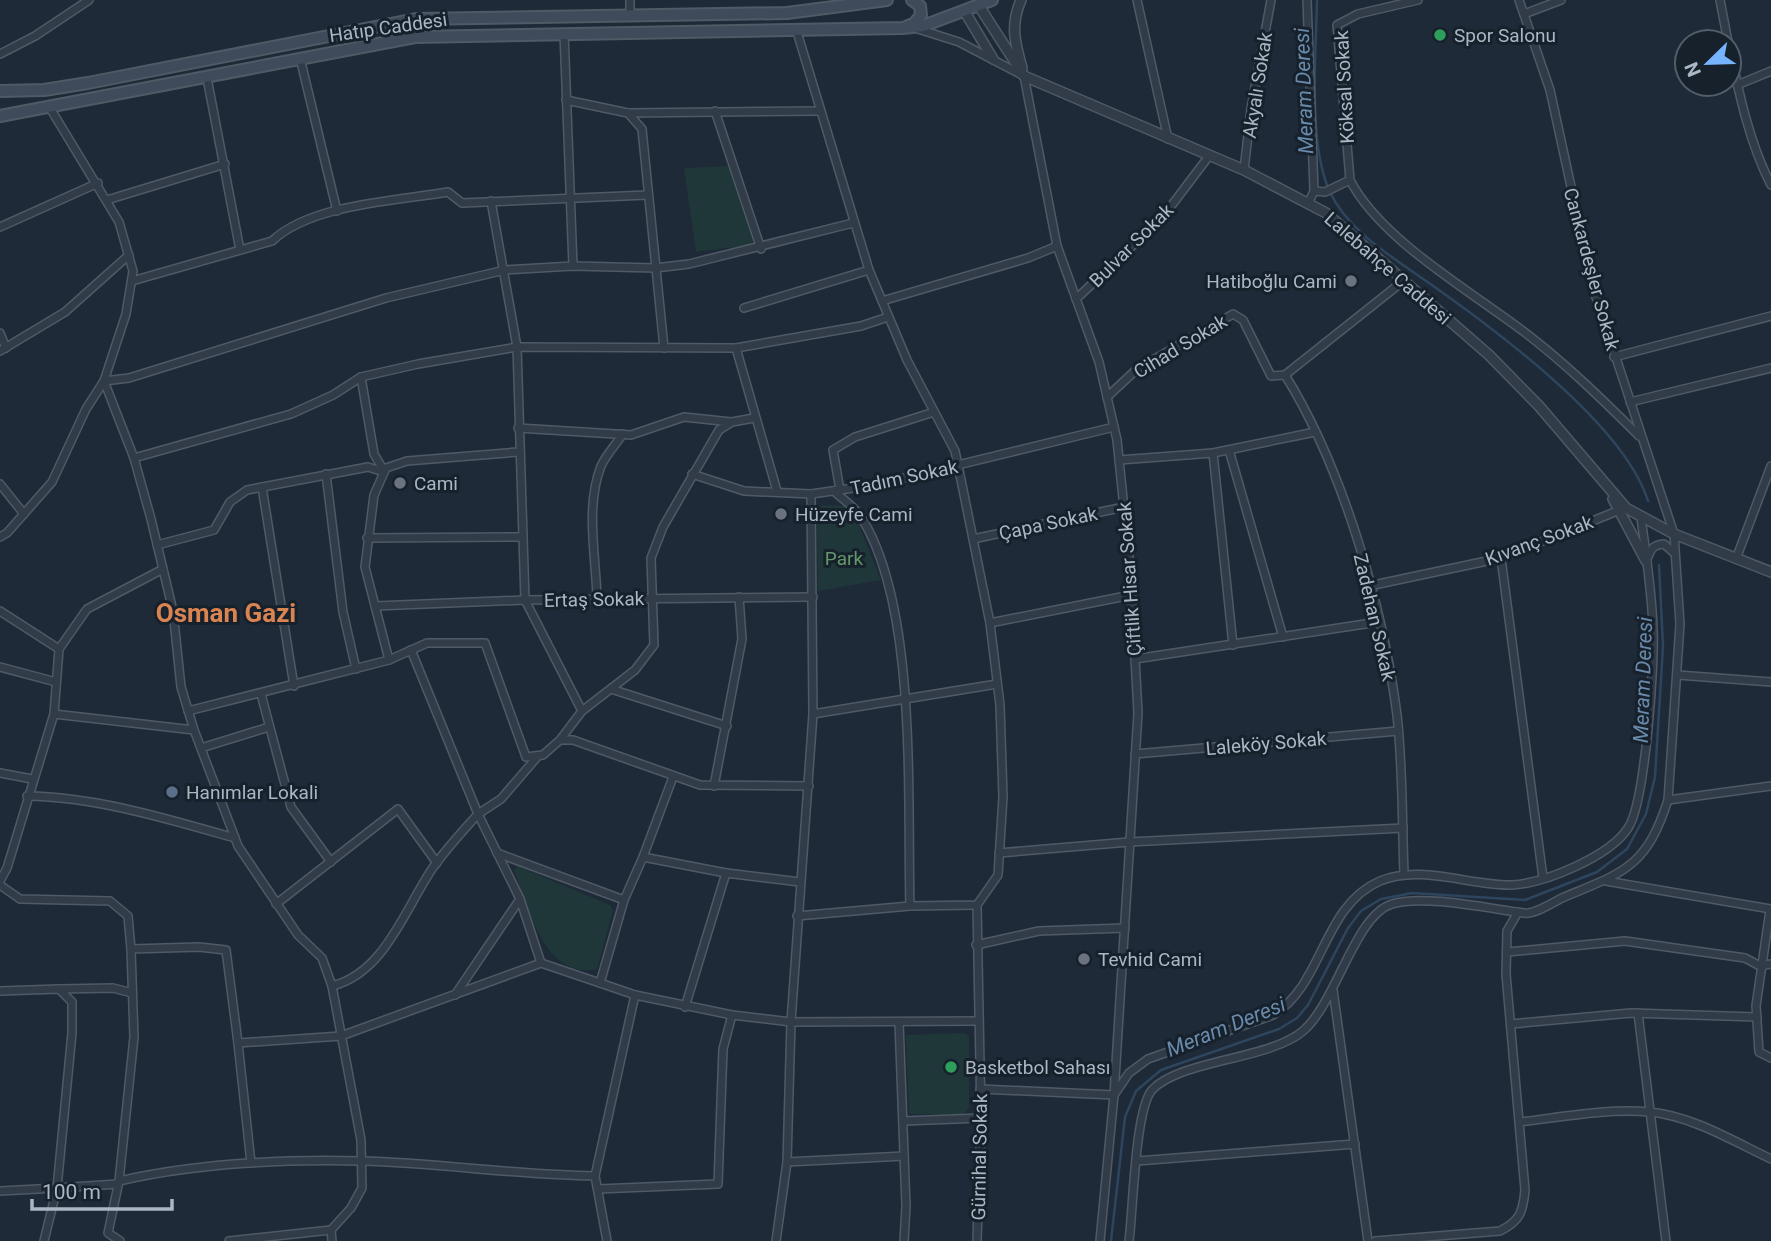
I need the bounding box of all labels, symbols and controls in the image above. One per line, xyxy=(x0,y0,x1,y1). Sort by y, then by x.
street label: Hatıp Caddesi xyxy=(328,8,449,47)
place label: Spor Salonu xyxy=(1454,24,1556,47)
water label: Meram Deresi xyxy=(1290,27,1318,155)
marker: Spor Salonu xyxy=(1432,27,1448,43)
north arrow xyxy=(1673,28,1743,98)
street label: Köksal Sokak xyxy=(1330,29,1359,144)
street label: Akyalı Sokak xyxy=(1238,30,1277,140)
text: N xyxy=(1680,59,1706,80)
street label: Cankardeşler Sokak xyxy=(1559,185,1624,353)
street label: Bulvar Sokak xyxy=(1085,198,1178,292)
street label: Lalebahçe Caddesi xyxy=(1320,207,1456,330)
place label: Hatiboğlu Cami xyxy=(1206,270,1337,293)
marker: Hatiboğlu Cami xyxy=(1343,273,1359,289)
street label: Cihad Sokak xyxy=(1129,309,1231,383)
street label: Tadım Sokak xyxy=(848,455,960,500)
place label: Cami xyxy=(414,472,458,495)
marker: Cami xyxy=(392,475,408,491)
street label: Çiftlik Hisar Sokak xyxy=(1113,501,1146,657)
street label: Çapa Sokak xyxy=(997,502,1100,545)
place label: Hüzeyfe Cami xyxy=(795,503,913,526)
marker: Hüzeyfe Cami xyxy=(773,506,789,522)
street label: Kıvanç Sokak xyxy=(1482,510,1596,571)
park label: Park xyxy=(825,547,864,570)
street label: Zadehan Sokak xyxy=(1349,551,1400,684)
street label: Ertaş Sokak xyxy=(544,587,645,612)
district label: Osman Gazi xyxy=(156,598,296,628)
water label: Meram Deresi xyxy=(1629,616,1657,744)
street label: Laleköy Sokak xyxy=(1205,727,1328,760)
place label: Hanımlar Lokali xyxy=(186,781,318,804)
marker: Hanımlar Lokali xyxy=(164,784,180,800)
place label: Tevhid Cami xyxy=(1098,948,1202,971)
marker: Tevhid Cami xyxy=(1076,951,1092,967)
water label: Meram Deresi xyxy=(1163,992,1289,1062)
place label: Basketbol Sahası xyxy=(965,1056,1110,1079)
marker: Basketbol Sahası xyxy=(943,1059,959,1075)
street label: Gürnihal Sokak xyxy=(967,1093,992,1221)
scale bar xyxy=(32,1168,172,1212)
text: 100 m xyxy=(42,1180,101,1204)

